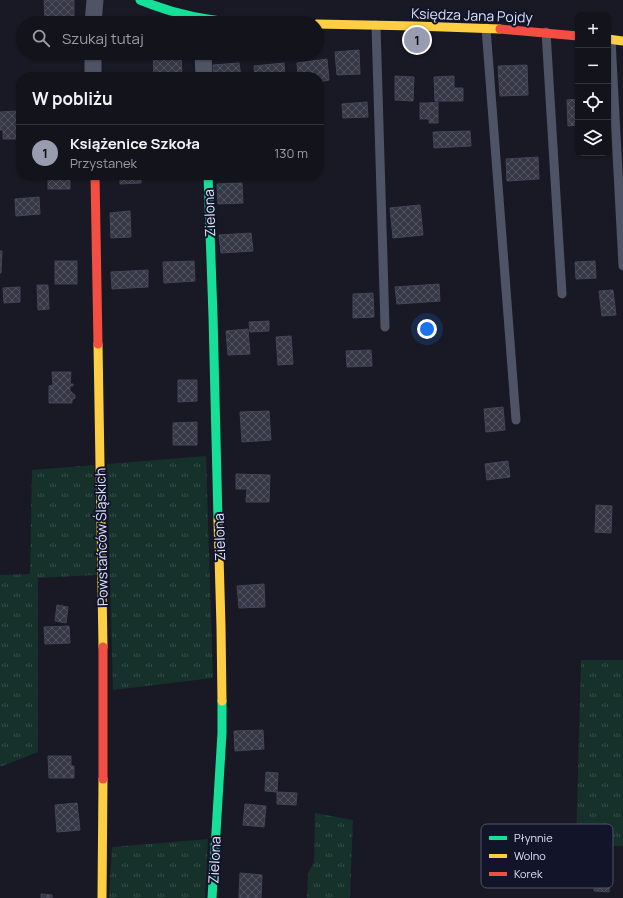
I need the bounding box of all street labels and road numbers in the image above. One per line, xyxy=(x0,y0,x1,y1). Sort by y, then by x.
street label: Księdza Jana Pojdy xyxy=(411,3,534,27)
street label: Zielona xyxy=(199,189,219,237)
street label: Powstańców Śląskich xyxy=(90,468,112,606)
street label: Zielona xyxy=(209,513,229,561)
street label: Zielona xyxy=(203,836,225,884)

